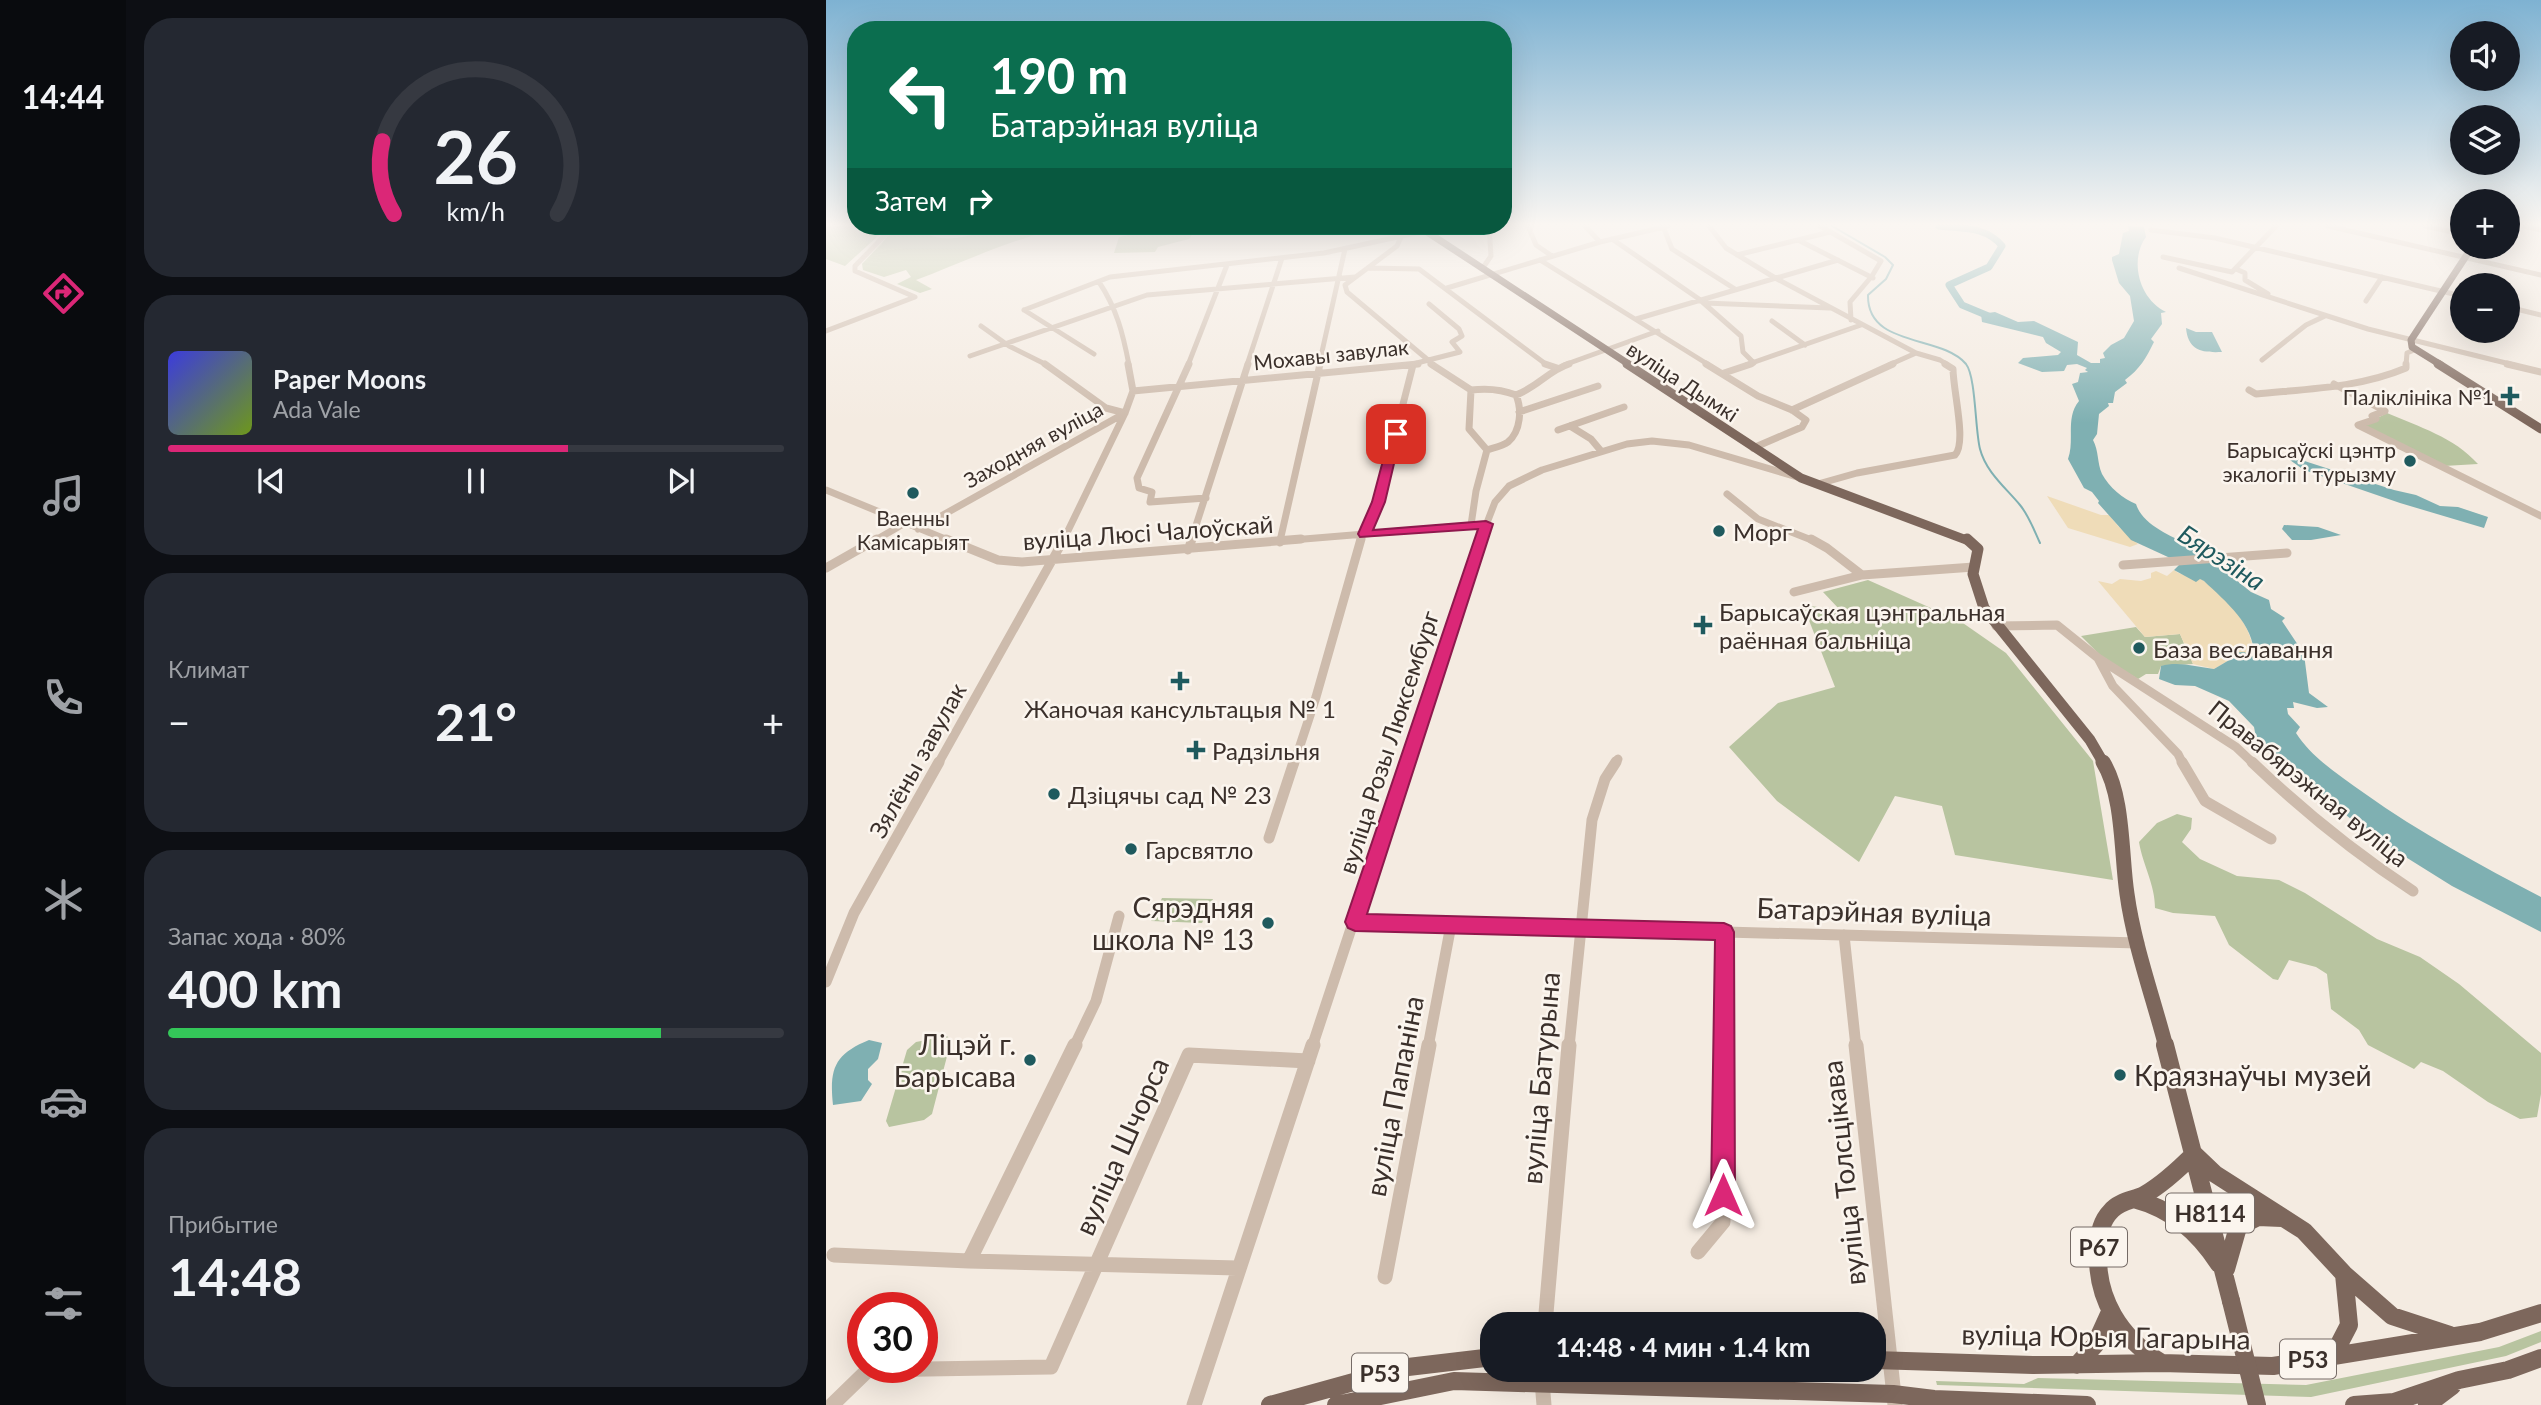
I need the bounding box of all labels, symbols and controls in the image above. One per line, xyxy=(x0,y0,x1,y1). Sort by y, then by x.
map controls xyxy=(2450,21,2520,343)
button: sound xyxy=(2450,21,2520,91)
text: 190 m xyxy=(990,46,1128,104)
icon: left xyxy=(875,49,966,140)
text: 14:44 xyxy=(22,77,104,116)
text: Батарэйная вуліца xyxy=(990,105,1259,144)
button: layers xyxy=(2450,105,2520,175)
text: 26 xyxy=(434,112,518,200)
icon: right xyxy=(961,182,999,220)
text: Затем xyxy=(875,185,947,217)
button: + xyxy=(2450,189,2520,259)
text: km/h xyxy=(447,196,505,226)
icon: directions xyxy=(39,269,88,318)
button: − xyxy=(2450,273,2520,343)
street label: Мохавы завулак xyxy=(1252,333,1410,375)
street label: вуліца Дымкі xyxy=(1623,336,1743,426)
text: Paper Moons xyxy=(273,363,426,395)
place label: Паліклініка №1 xyxy=(2343,384,2494,409)
marker: Паліклініка №1 xyxy=(2500,386,2520,406)
text: Ada Vale xyxy=(273,395,361,423)
street label: Заходняя вуліца xyxy=(959,395,1107,493)
pin xyxy=(1366,404,1426,464)
icon: arrive xyxy=(1377,415,1415,453)
place label: Барысаўскі цэнтр экалогіі і турызму xyxy=(2222,437,2396,486)
marker: Барысаўскі цэнтр экалогіі і турызму xyxy=(2402,453,2418,469)
icon: previous xyxy=(252,462,290,500)
icon: pause xyxy=(457,462,495,500)
icon: next xyxy=(662,462,700,500)
icon: music xyxy=(39,471,88,520)
marker: Ваенны Камісарыят xyxy=(905,485,921,501)
place label: Ваенны Камісарыят xyxy=(857,505,970,554)
street label: вуліца Люсі Чалоўскай xyxy=(1022,509,1274,555)
place label: Морг xyxy=(1733,517,1792,546)
water label: Бярэзіна xyxy=(2173,517,2271,597)
marker: Морг xyxy=(1711,523,1727,539)
place label: Барысаўская цэнтральная раённая бальніца xyxy=(1719,597,2005,654)
street label: вуліца Розы Люксембург xyxy=(1332,607,1444,877)
marker: Барысаўская цэнтральная раённая бальніца xyxy=(1693,615,1713,635)
place label: База веславання xyxy=(2153,634,2333,663)
marker: База веславання xyxy=(2131,640,2147,656)
text: Климат xyxy=(168,655,249,683)
marker: Жаночая кансультацыя № 1 xyxy=(1170,671,1190,691)
icon: phone xyxy=(39,673,88,722)
street label: Зялёны завулак xyxy=(862,677,972,843)
text: 21° xyxy=(435,690,517,752)
place label: Жаночая кансультацыя № 1 xyxy=(1024,694,1336,723)
street label: Правабярэжная вуліца xyxy=(2203,694,2415,872)
text: − xyxy=(168,699,190,745)
text: + xyxy=(762,699,784,745)
place label: Радзільня xyxy=(1212,736,1320,765)
marker: Радзільня xyxy=(1186,740,1206,760)
place label: Дзіцячы сад № 23 xyxy=(1068,780,1272,809)
marker: Дзіцячы сад № 23 xyxy=(1046,786,1062,802)
place label: Гарсвятло xyxy=(1145,835,1253,864)
marker: Гарсвятло xyxy=(1123,841,1139,857)
icon: climate xyxy=(39,875,88,924)
place label: Сярэдняя школа № 13 xyxy=(1092,890,1254,956)
street label: Батарэйная вуліца xyxy=(1756,890,1992,932)
marker: Сярэдняя школа № 13 xyxy=(1260,915,1276,931)
text: Запас хода · 80% xyxy=(168,922,346,950)
text: 400 km xyxy=(168,957,342,1019)
street label: вуліца Батурына xyxy=(1514,971,1566,1185)
street label: вуліца Папаніна xyxy=(1358,993,1430,1199)
place label: Ліцэй г. Барысава xyxy=(894,1027,1016,1093)
marker: Ліцэй г. Барысава xyxy=(1022,1052,1038,1068)
street label: вуліца Шчорса xyxy=(1067,1052,1175,1240)
place label: Краязнаўчы музей xyxy=(2134,1058,2372,1092)
street label: вуліца Толсцікава xyxy=(1814,1059,1872,1287)
marker: Краязнаўчы музей xyxy=(2112,1067,2128,1083)
icon: car xyxy=(39,1077,88,1126)
position arrow xyxy=(1686,1158,1760,1232)
road number: Н8114 xyxy=(2166,1194,2254,1232)
text: Прибытие xyxy=(168,1210,278,1238)
road number: Р67 xyxy=(2071,1228,2127,1266)
text: 14:48 xyxy=(168,1245,302,1307)
icon: filters xyxy=(39,1279,88,1328)
speed limit sign: 30 xyxy=(847,1292,938,1383)
street label: вуліца Юрыя Гагарына xyxy=(1961,1316,2251,1356)
text: 14:48 · 4 мин · 1.4 km xyxy=(1556,1331,1810,1363)
road number: Р53 xyxy=(2280,1340,2336,1378)
road number: Р53 xyxy=(1352,1354,1408,1392)

